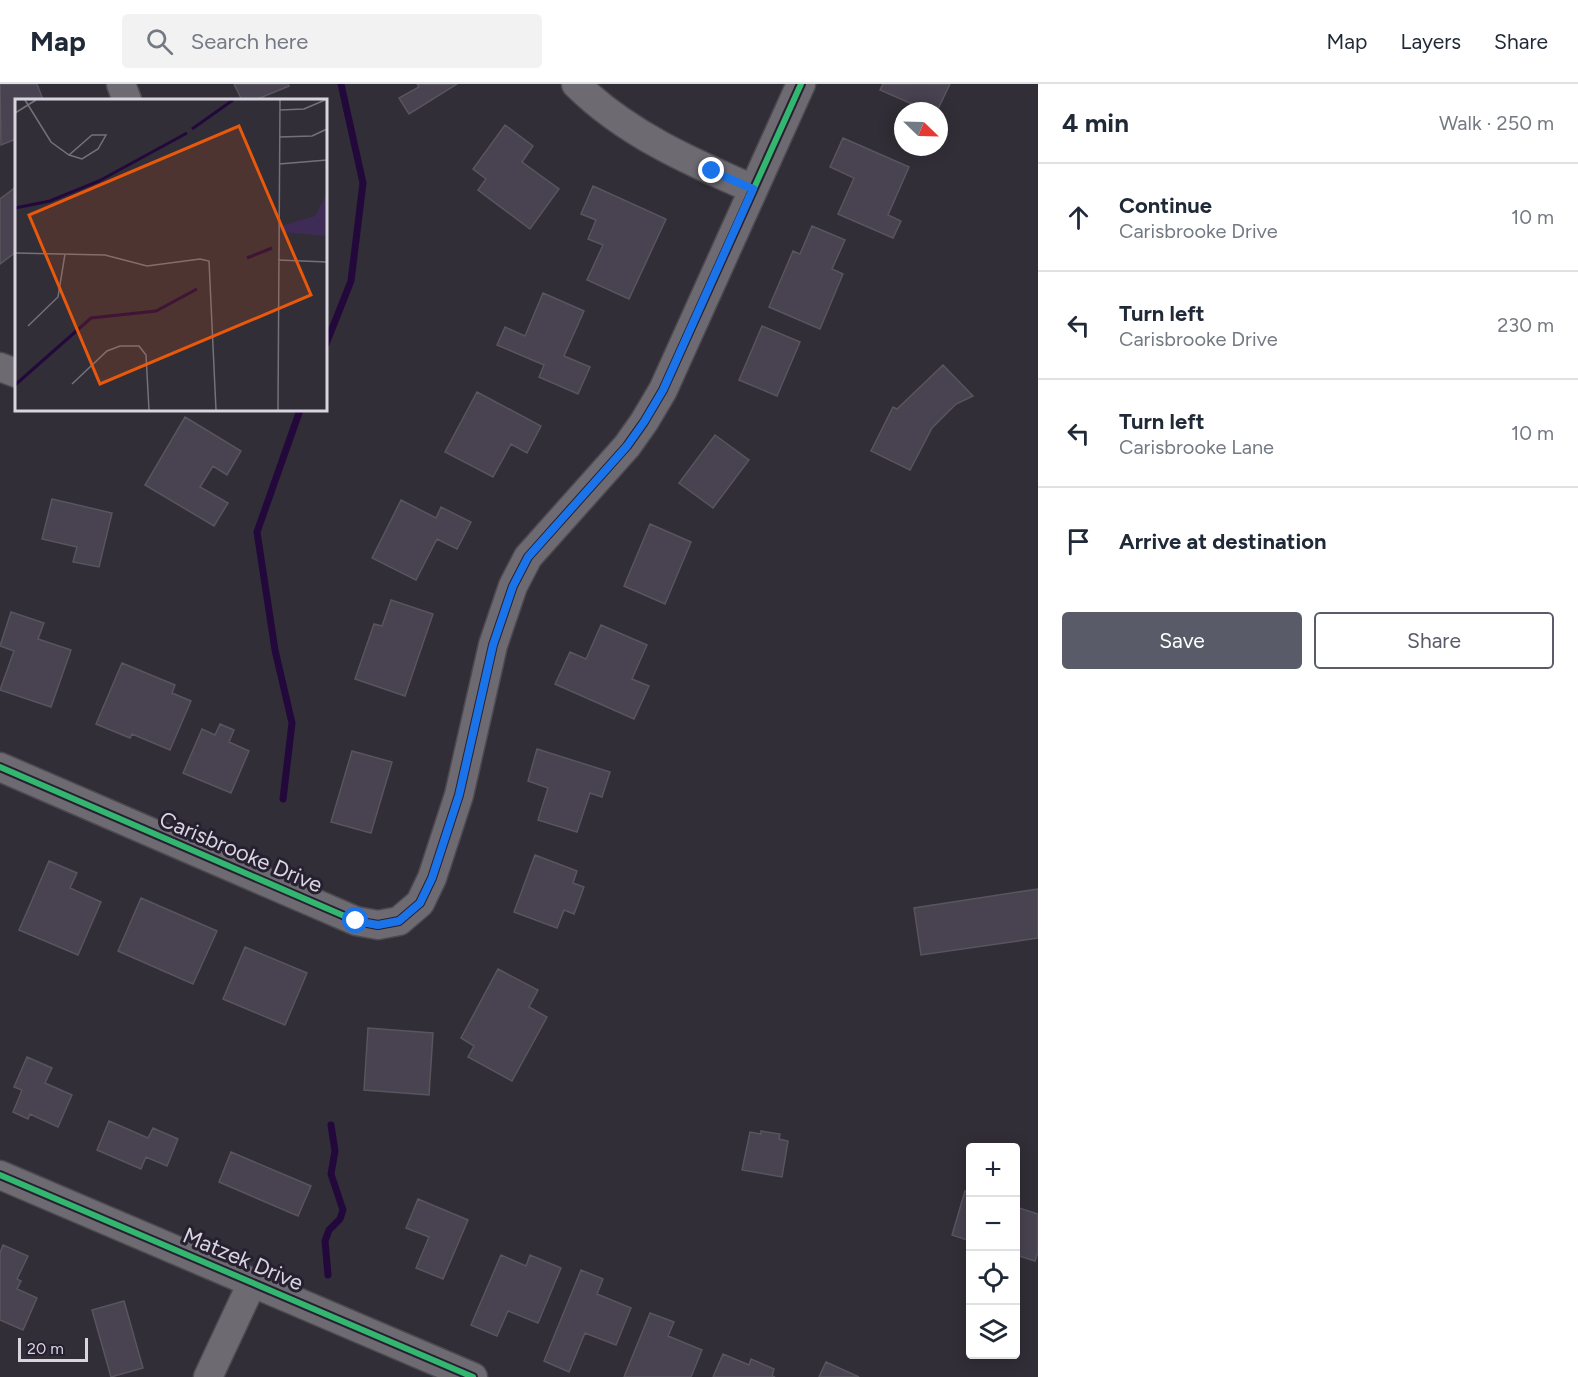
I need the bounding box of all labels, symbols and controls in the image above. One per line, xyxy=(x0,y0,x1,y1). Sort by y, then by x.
search box xyxy=(122,14,542,68)
text: Map xyxy=(30,24,86,58)
icon: search xyxy=(143,25,176,58)
text: Search here xyxy=(191,28,308,55)
text: Map xyxy=(1327,29,1367,54)
text: Layers xyxy=(1400,29,1461,54)
text: Share xyxy=(1494,29,1548,54)
inset map xyxy=(15,99,327,411)
north arrow xyxy=(894,102,948,156)
text: 4 min xyxy=(1062,107,1129,139)
text: Walk · 250 m xyxy=(1439,111,1554,135)
route end xyxy=(698,157,724,183)
text: Continue xyxy=(1119,192,1212,219)
icon: ahead xyxy=(1062,201,1095,234)
text: 10 m xyxy=(1511,205,1554,229)
text: Carisbrooke Drive xyxy=(1119,219,1278,243)
text: Turn left xyxy=(1119,300,1205,327)
icon: left xyxy=(1062,309,1095,342)
text: 230 m xyxy=(1497,313,1554,337)
text: Carisbrooke Drive xyxy=(1119,327,1278,351)
text: Turn left xyxy=(1119,408,1205,435)
icon: left xyxy=(1062,417,1095,450)
text: 10 m xyxy=(1511,421,1554,445)
text: Carisbrooke Lane xyxy=(1119,435,1274,459)
icon: arrive xyxy=(1062,525,1095,558)
text: Arrive at destination xyxy=(1119,528,1327,555)
button: Save xyxy=(1062,612,1302,669)
button: Share xyxy=(1314,612,1554,669)
street label: Carisbrooke Drive xyxy=(155,805,327,899)
route start xyxy=(342,907,368,933)
map controls xyxy=(966,1143,1020,1359)
button: + xyxy=(966,1143,1020,1197)
button: − xyxy=(966,1197,1020,1251)
street label: Matzek Drive xyxy=(179,1222,307,1296)
button: locate xyxy=(966,1251,1020,1305)
button: layers xyxy=(966,1305,1020,1359)
scale bar xyxy=(18,1335,88,1362)
text: 20 m xyxy=(27,1339,64,1358)

